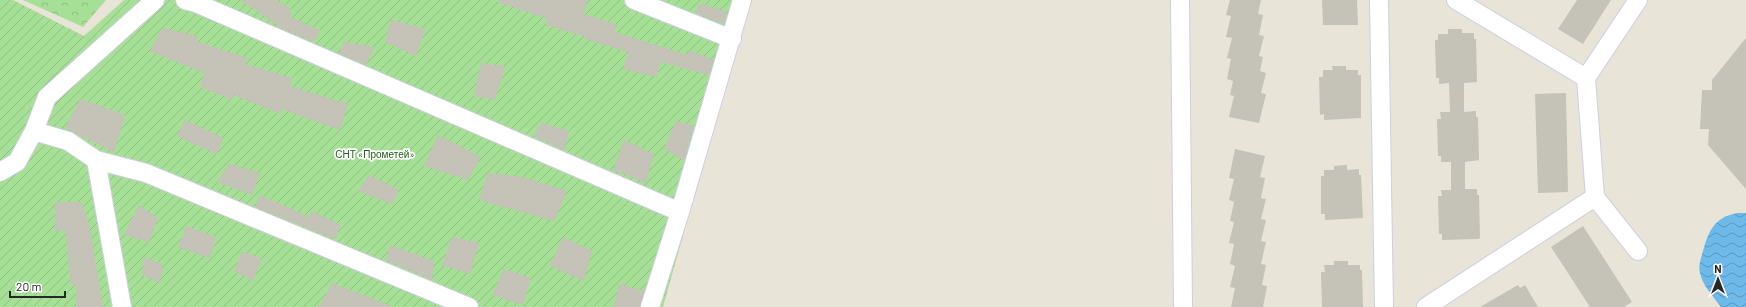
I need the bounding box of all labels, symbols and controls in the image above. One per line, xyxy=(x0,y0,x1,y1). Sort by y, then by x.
park label: СНТ «Прометей» xyxy=(335,148,415,160)
north arrow xyxy=(1698,259,1738,299)
text: N xyxy=(1714,262,1722,275)
scale bar xyxy=(10,273,65,299)
text: 20 m xyxy=(16,279,42,293)

